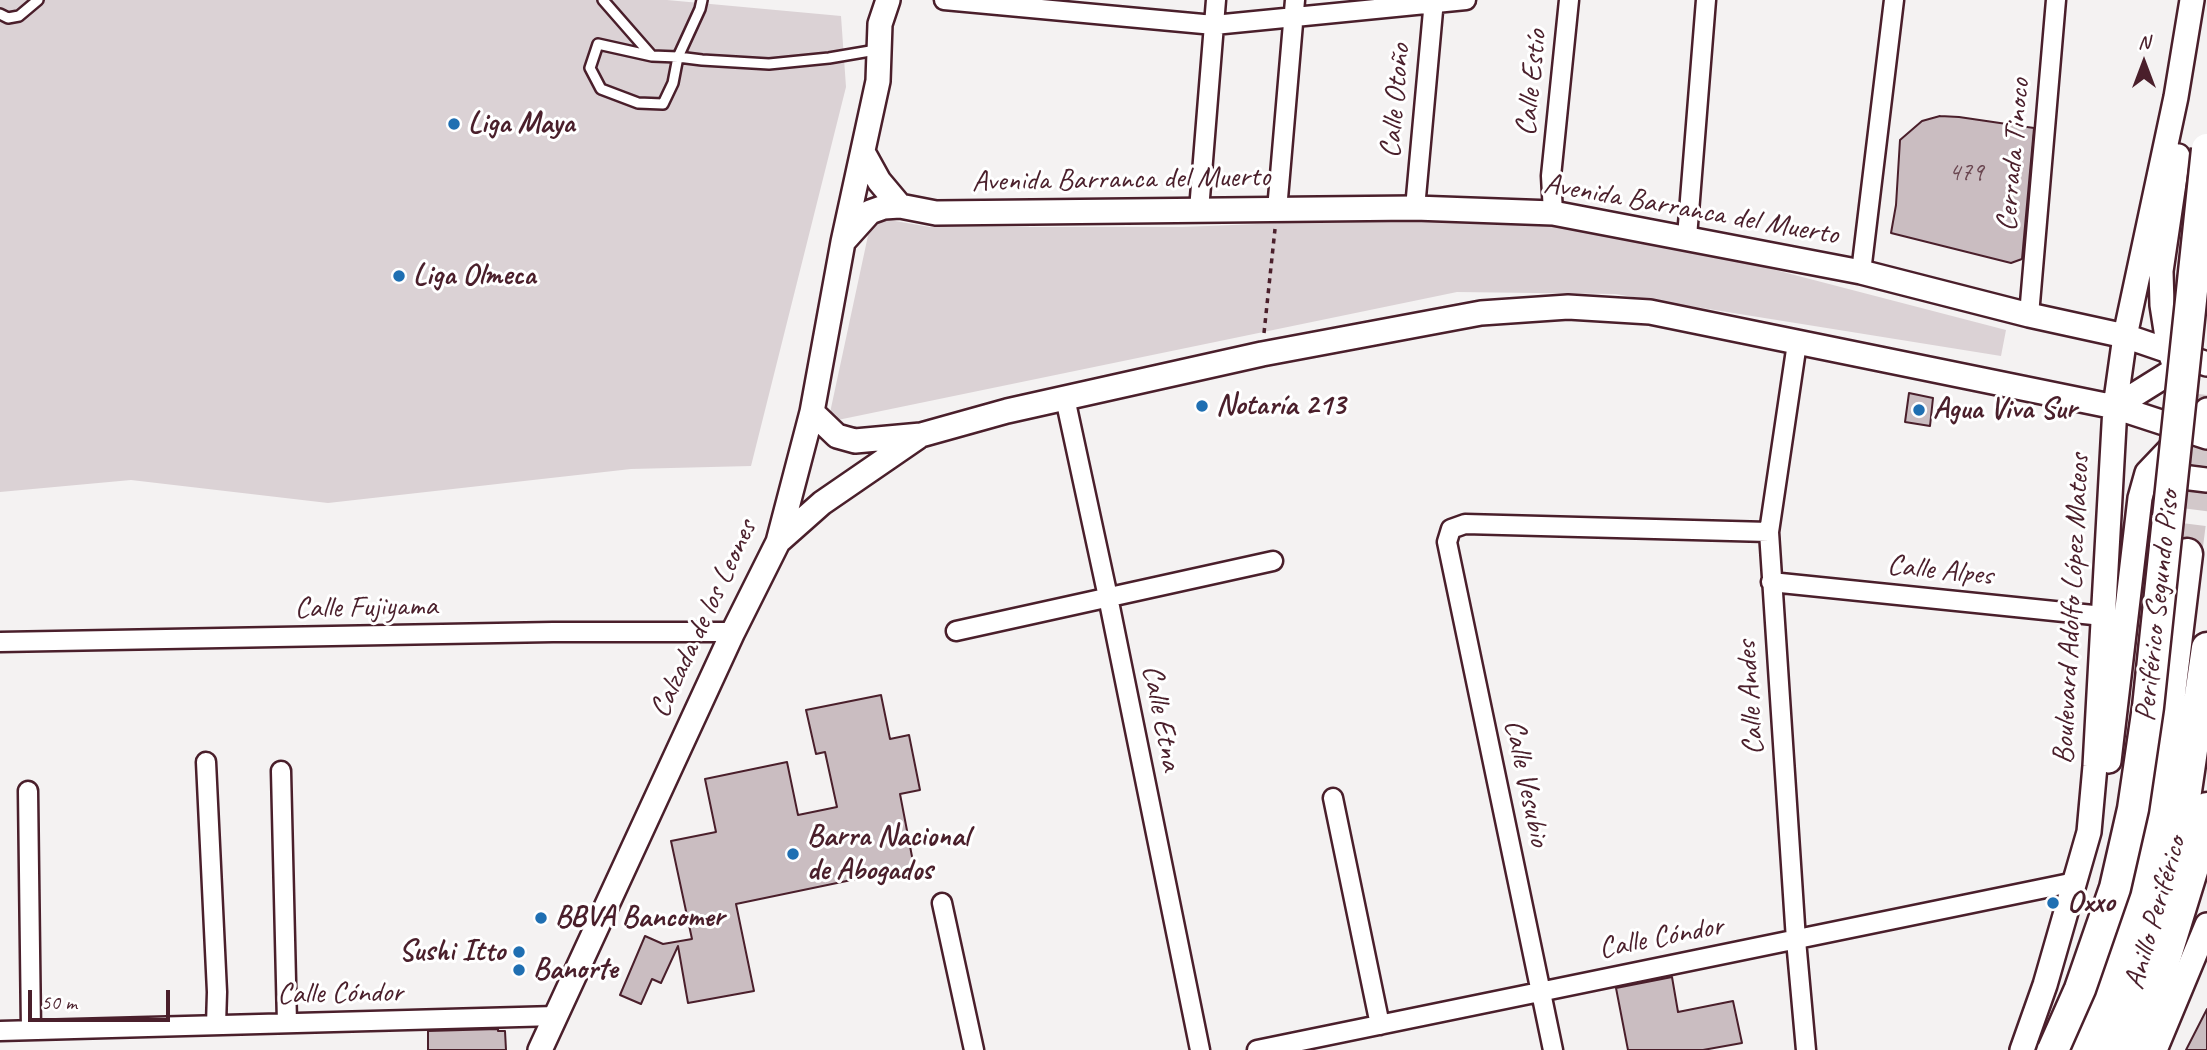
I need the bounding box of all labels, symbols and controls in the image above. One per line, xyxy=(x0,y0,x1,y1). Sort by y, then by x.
street label: Calle Estío xyxy=(1509,28,1555,138)
north arrow xyxy=(2109,28,2179,98)
text: N xyxy=(2138,30,2150,54)
street label: Calle Otoño xyxy=(1373,42,1419,160)
street label: Cerrada Tinoco xyxy=(1989,77,2039,233)
place label: Liga Maya xyxy=(468,106,575,142)
marker: Liga Maya xyxy=(446,116,462,132)
house number: 479 xyxy=(1948,157,1984,189)
street label: Avenida Barranca del Muerto xyxy=(971,159,1271,201)
street label: Avenida Barranca del Muerto xyxy=(1541,166,1841,254)
place label: Liga Olmeca xyxy=(413,258,536,294)
marker: Liga Olmeca xyxy=(391,268,407,284)
place label: Notaría 213 xyxy=(1216,388,1345,424)
place label: Agua Viva Sur xyxy=(1933,392,2076,428)
marker: Notaría 213 xyxy=(1194,398,1210,414)
marker: Agua Viva Sur xyxy=(1911,402,1927,418)
street label: Boulevard Adolfo López Mateos xyxy=(2046,453,2098,765)
street label: Periférico Segundo Piso xyxy=(2128,489,2188,723)
street label: Calzada de los Leones xyxy=(643,515,765,723)
street label: Calle Alpes xyxy=(1885,548,1995,594)
street label: Calle Fujiyama xyxy=(294,589,438,627)
street label: Calle Andes xyxy=(1729,640,1773,756)
street label: Calle Etna xyxy=(1133,662,1189,774)
street label: Calle Vesubio xyxy=(1495,716,1557,850)
place label: Barra Nacional de Abogados xyxy=(807,819,969,890)
street label: Anillo Periférico xyxy=(2117,832,2195,994)
marker: Barra Nacional de Abogados xyxy=(785,846,801,862)
place label: Oxxo xyxy=(2067,885,2114,921)
marker: Oxxo xyxy=(2045,895,2061,911)
place label: BBVA Bancomer xyxy=(555,900,724,936)
street label: Calle Cóndor xyxy=(1596,908,1726,968)
marker: BBVA Bancomer xyxy=(533,910,549,926)
place label: Sushi Itto xyxy=(399,934,505,970)
marker: Sushi Itto xyxy=(511,944,527,960)
place label: Banorte xyxy=(533,952,617,988)
marker: Banorte xyxy=(511,962,527,978)
street label: Calle Cóndor xyxy=(277,975,403,1013)
scale bar xyxy=(32,976,173,1020)
text: 50 m xyxy=(41,989,77,1015)

